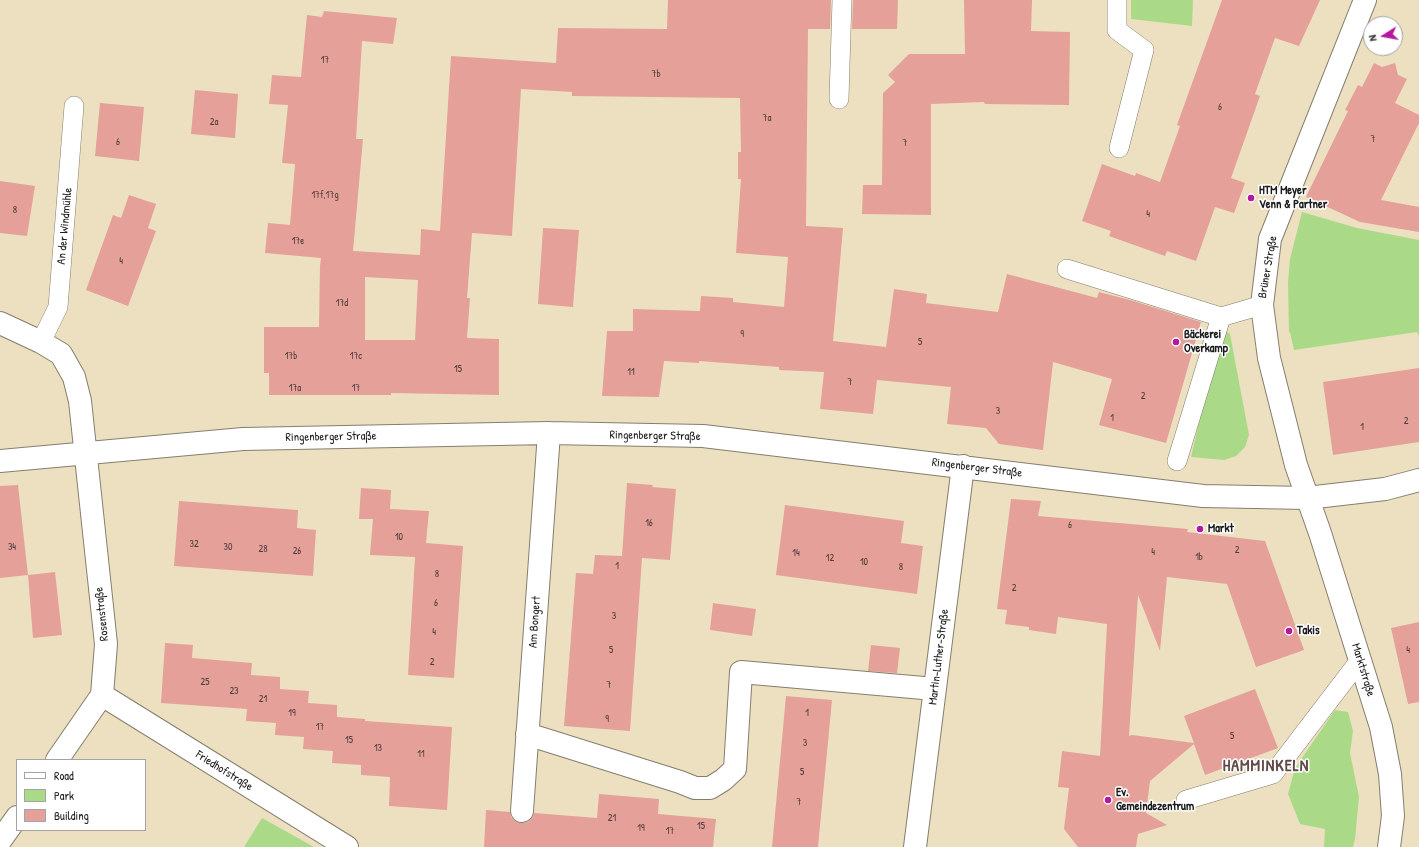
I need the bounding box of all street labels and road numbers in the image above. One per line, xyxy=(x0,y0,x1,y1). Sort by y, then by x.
street label: An der Windmühle xyxy=(54,187,76,265)
street label: Brüner Straße xyxy=(1255,235,1281,299)
street label: Ringenberger Straße xyxy=(609,428,701,444)
street label: Ringenberger Straße xyxy=(285,429,377,445)
street label: Ringenberger Straße xyxy=(931,455,1023,481)
street label: Rosenstraße xyxy=(92,586,112,642)
street label: Am Bongert xyxy=(526,596,544,648)
street label: Martin-Luther-Straße xyxy=(926,608,952,706)
street label: Marktstraße xyxy=(1348,642,1378,698)
street label: Friedhofstraße xyxy=(193,748,255,794)

